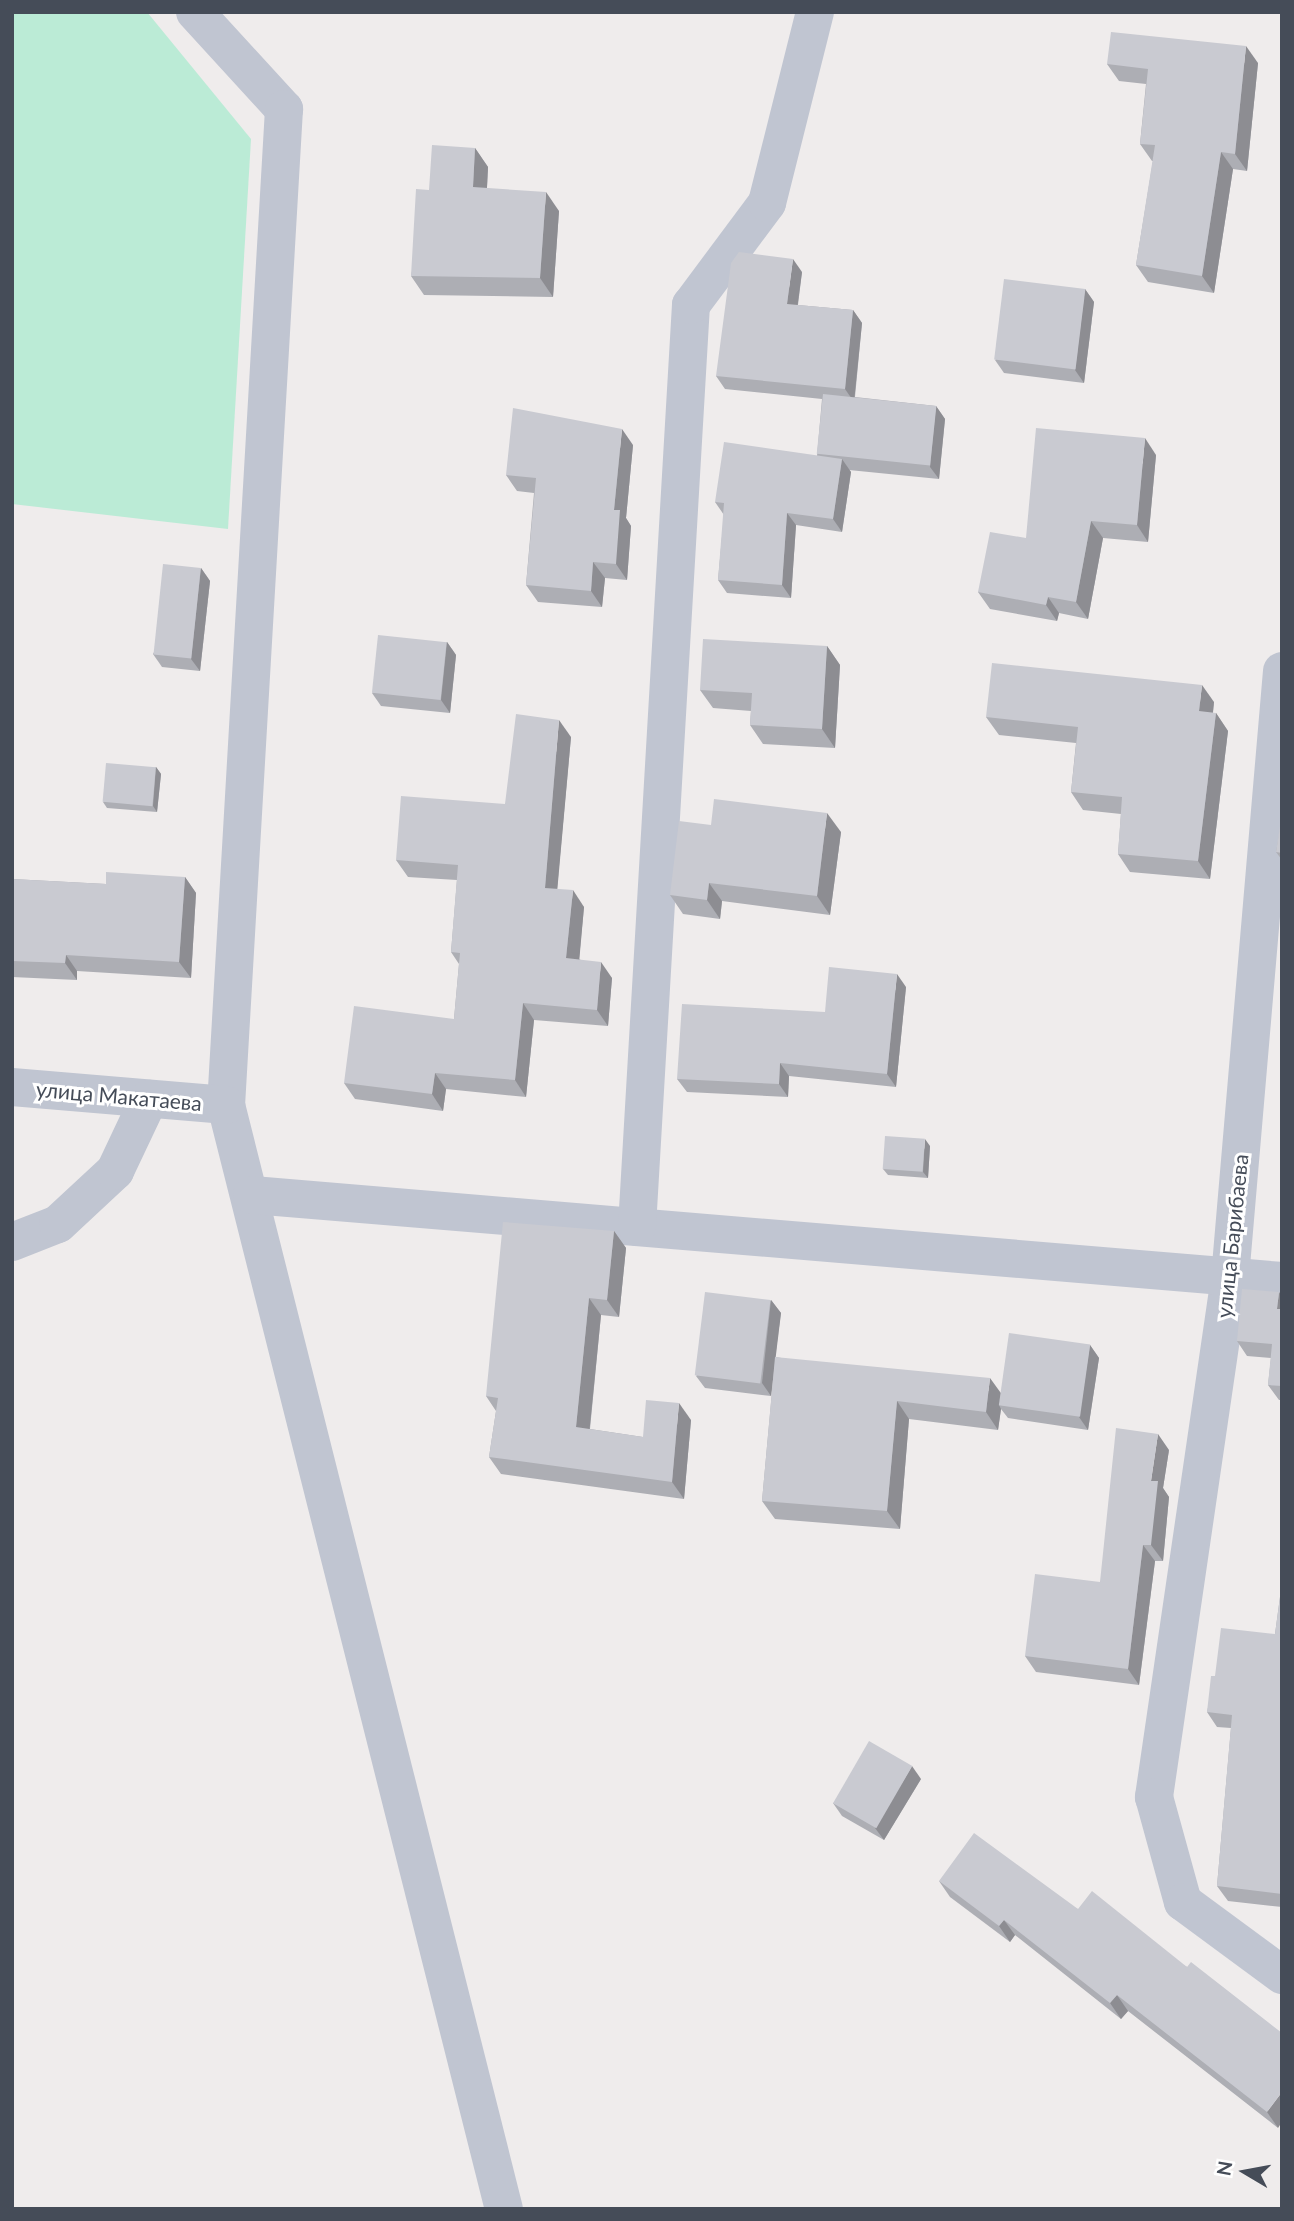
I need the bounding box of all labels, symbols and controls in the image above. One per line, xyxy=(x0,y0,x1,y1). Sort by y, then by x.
street label: улица Макатаева xyxy=(35,1076,203,1116)
street label: улица Барибаева xyxy=(1211,1153,1253,1319)
north arrow xyxy=(1210,2137,1280,2207)
text: N xyxy=(1211,2159,1236,2177)

